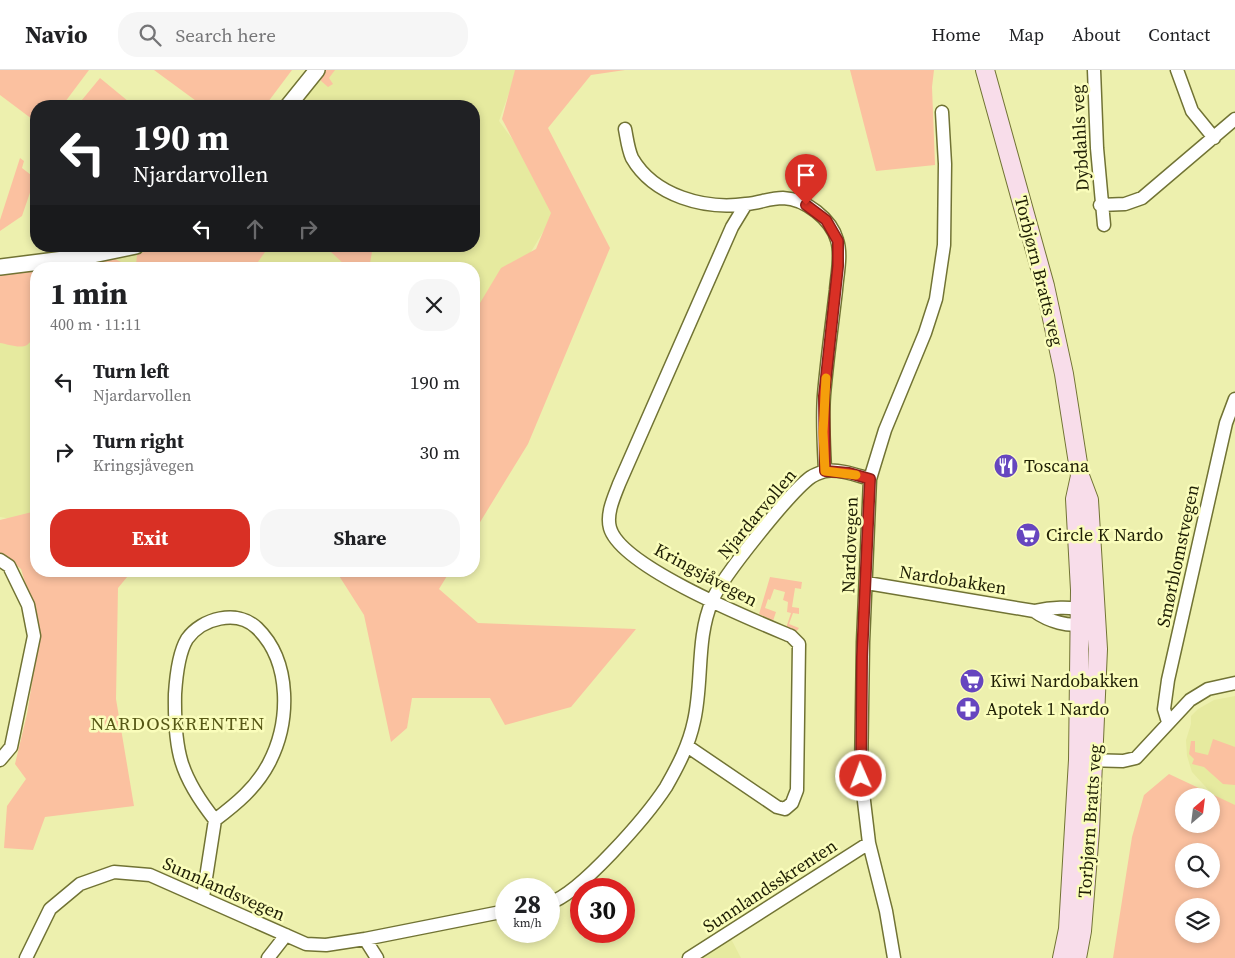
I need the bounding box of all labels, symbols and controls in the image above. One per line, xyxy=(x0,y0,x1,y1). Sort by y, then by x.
search box xyxy=(118,12,468,57)
text: Navio xyxy=(25,18,88,51)
icon: search xyxy=(136,21,164,49)
text: Search here xyxy=(176,22,276,48)
text: Home xyxy=(932,22,981,47)
text: Map xyxy=(1009,22,1044,47)
text: About xyxy=(1072,22,1120,47)
text: Contact xyxy=(1148,22,1210,47)
street label: Dybdahls veg xyxy=(1064,84,1095,192)
text: 190 m xyxy=(133,114,229,162)
icon: left xyxy=(50,120,115,185)
pin xyxy=(785,154,827,205)
text: Njardarvollen xyxy=(133,159,269,189)
icon: arrive xyxy=(792,161,820,189)
street label: Torbjørn Bratts veg xyxy=(1009,193,1070,349)
icon: left xyxy=(188,215,216,243)
icon: ahead xyxy=(241,215,269,243)
icon: right xyxy=(294,215,322,243)
text: 1 min xyxy=(50,273,128,314)
button: close xyxy=(408,279,460,331)
text: 400 m · 11:11 xyxy=(50,313,141,335)
text: Turn left xyxy=(93,358,169,384)
icon: left xyxy=(50,368,78,396)
text: 190 m xyxy=(410,369,460,395)
text: Njardarvollen xyxy=(93,384,192,406)
text: Turn right xyxy=(93,428,184,454)
icon: right xyxy=(50,438,78,466)
text: 30 m xyxy=(419,439,460,465)
restaurant icon: Toscana xyxy=(993,453,1019,479)
place label: Toscana xyxy=(1024,453,1090,478)
text: Kringsjåvegen xyxy=(93,454,194,476)
street label: Njardarvollen xyxy=(711,463,802,564)
street label: Smørblomstvegen xyxy=(1150,482,1205,630)
street label: Nardovegen xyxy=(835,496,864,594)
button: Exit xyxy=(50,509,250,567)
button: Share xyxy=(260,509,460,567)
supermarket icon: Circle K Nardo xyxy=(1015,522,1041,548)
place label: Circle K Nardo xyxy=(1046,522,1163,547)
street label: Kringsjåvegen xyxy=(650,537,762,612)
street label: Nardobakken xyxy=(898,559,1009,600)
supermarket icon: Kiwi Nardobakken xyxy=(959,668,985,694)
place label: Kiwi Nardobakken xyxy=(990,668,1139,693)
pharmacy icon: Apotek 1 Nardo xyxy=(955,696,981,722)
place label: Apotek 1 Nardo xyxy=(986,696,1109,721)
district label: NARDOSKRENTEN xyxy=(91,710,266,736)
street label: Torbjørn Bratts veg xyxy=(1072,743,1107,899)
position arrow xyxy=(834,749,886,801)
north arrow xyxy=(1175,788,1220,832)
map controls xyxy=(1175,788,1220,943)
street label: Sunnlandsskrenten xyxy=(698,833,842,938)
button: search xyxy=(1175,843,1220,888)
street label: Sunnlandsvegen xyxy=(159,850,290,927)
speed limit sign: 30 xyxy=(570,878,635,943)
text: 28 xyxy=(514,887,541,921)
button: layers xyxy=(1175,898,1220,943)
text: km/h xyxy=(513,915,542,931)

